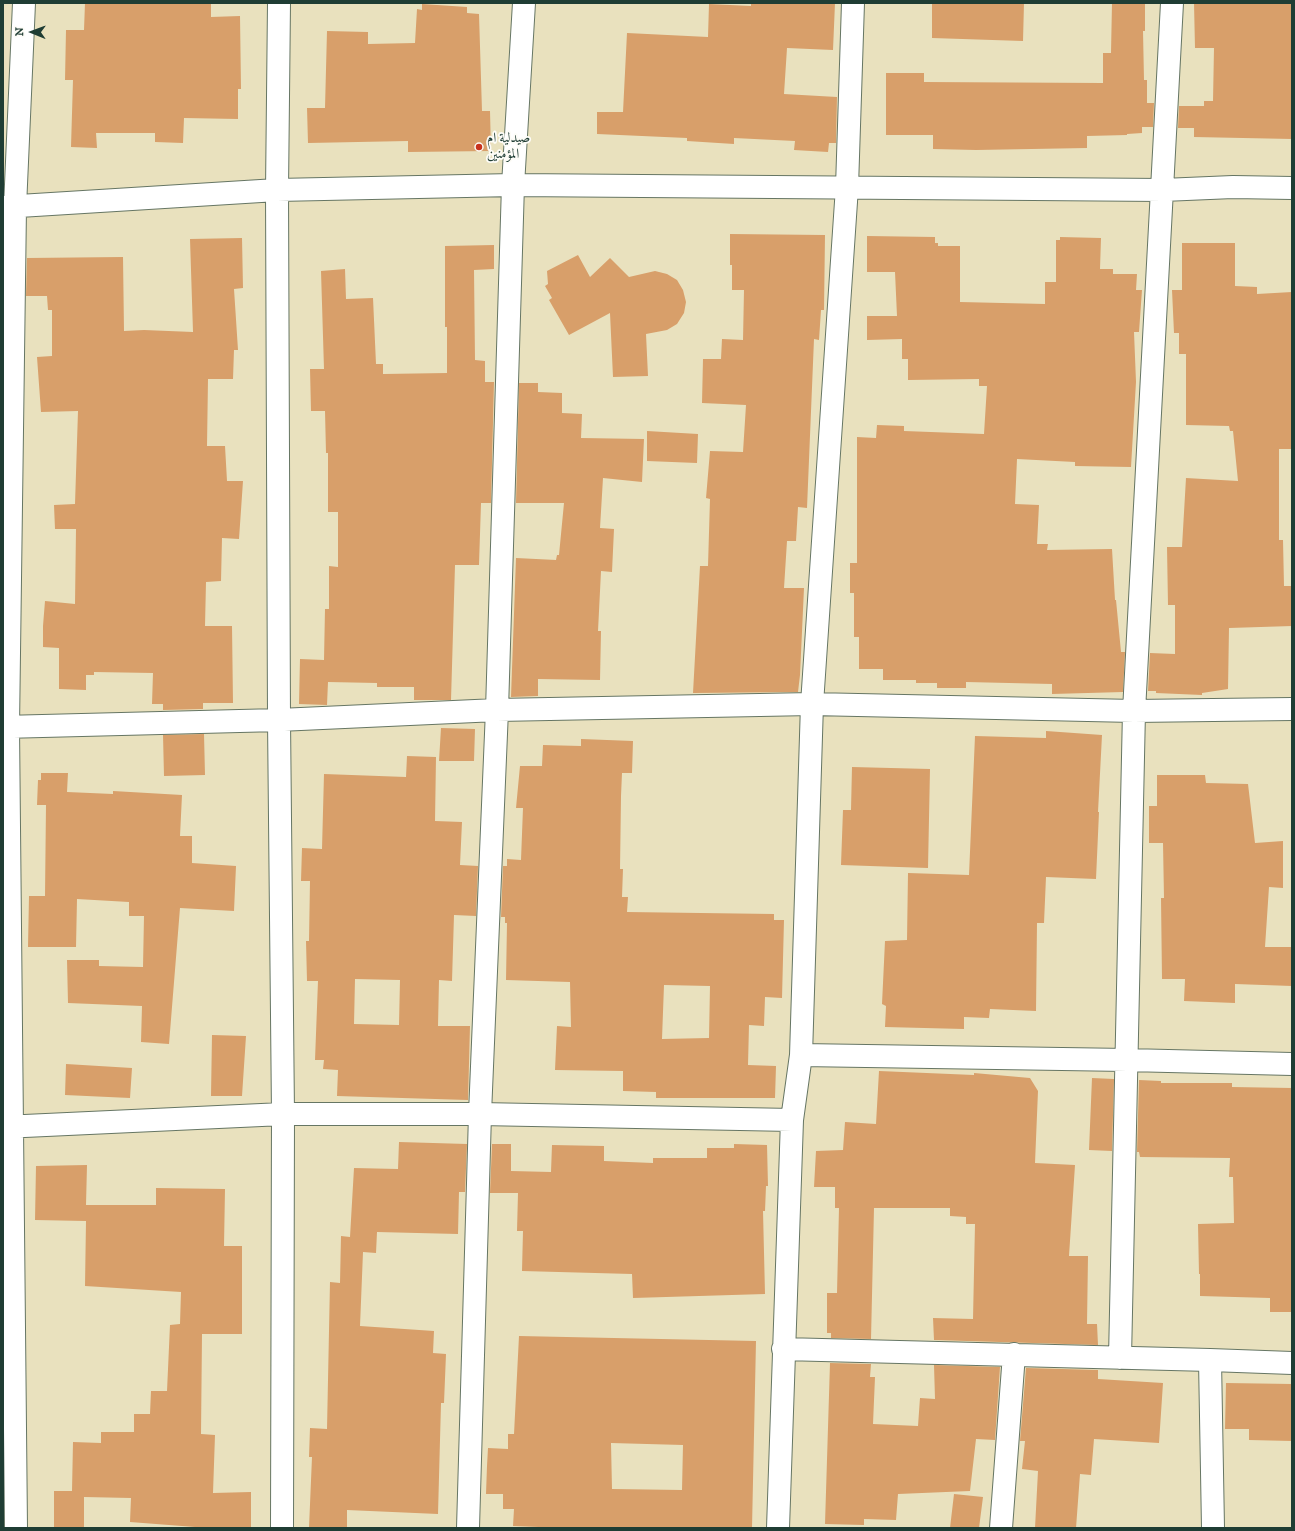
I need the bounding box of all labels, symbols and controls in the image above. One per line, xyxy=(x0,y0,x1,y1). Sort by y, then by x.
north arrow xyxy=(12,12,52,52)
text: N xyxy=(13,27,27,36)
place label: صيدلية ام المؤمنين xyxy=(487,131,530,164)
marker: صيدلية ام المؤمنين xyxy=(474,142,484,152)

